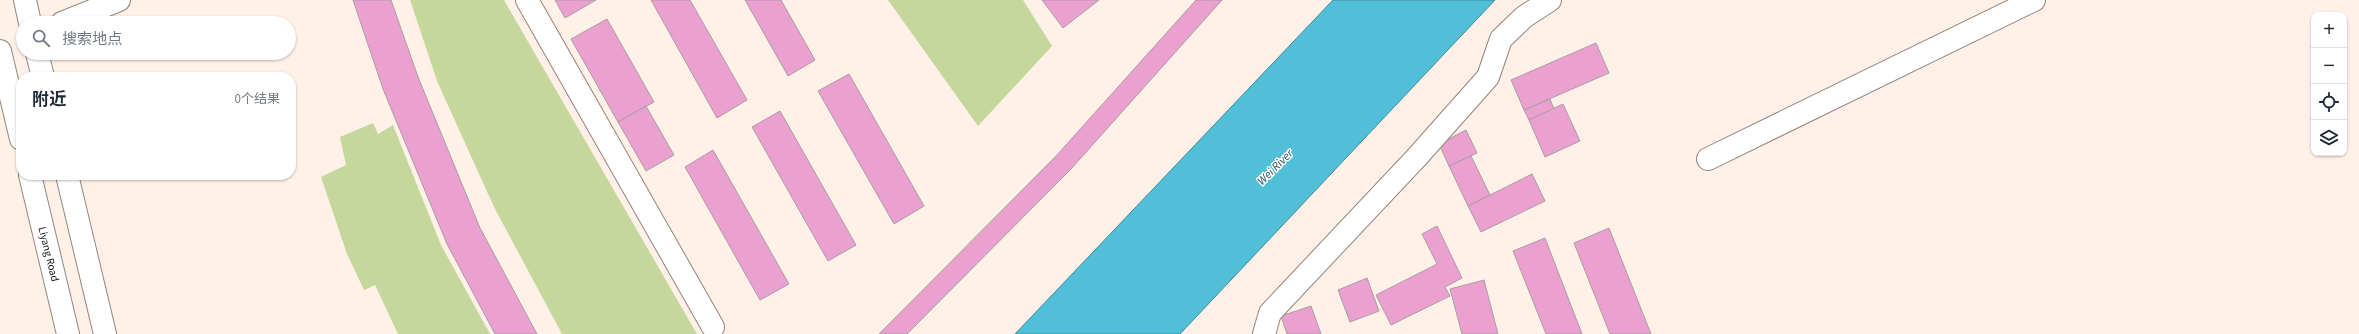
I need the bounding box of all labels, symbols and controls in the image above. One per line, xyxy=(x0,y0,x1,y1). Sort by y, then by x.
map controls xyxy=(2311,12,2347,156)
button: + xyxy=(2311,12,2347,48)
search box xyxy=(16,16,296,60)
icon: search xyxy=(30,27,52,49)
text: 搜索地点 xyxy=(62,29,122,50)
button: − xyxy=(2311,48,2347,84)
button: locate xyxy=(2311,84,2347,120)
text: 附近 xyxy=(32,88,66,112)
text: 0个结果 xyxy=(235,90,280,108)
button: layers xyxy=(2311,120,2347,156)
water label: Wei River xyxy=(1254,145,1298,189)
street label: Liyang Road xyxy=(34,225,63,283)

